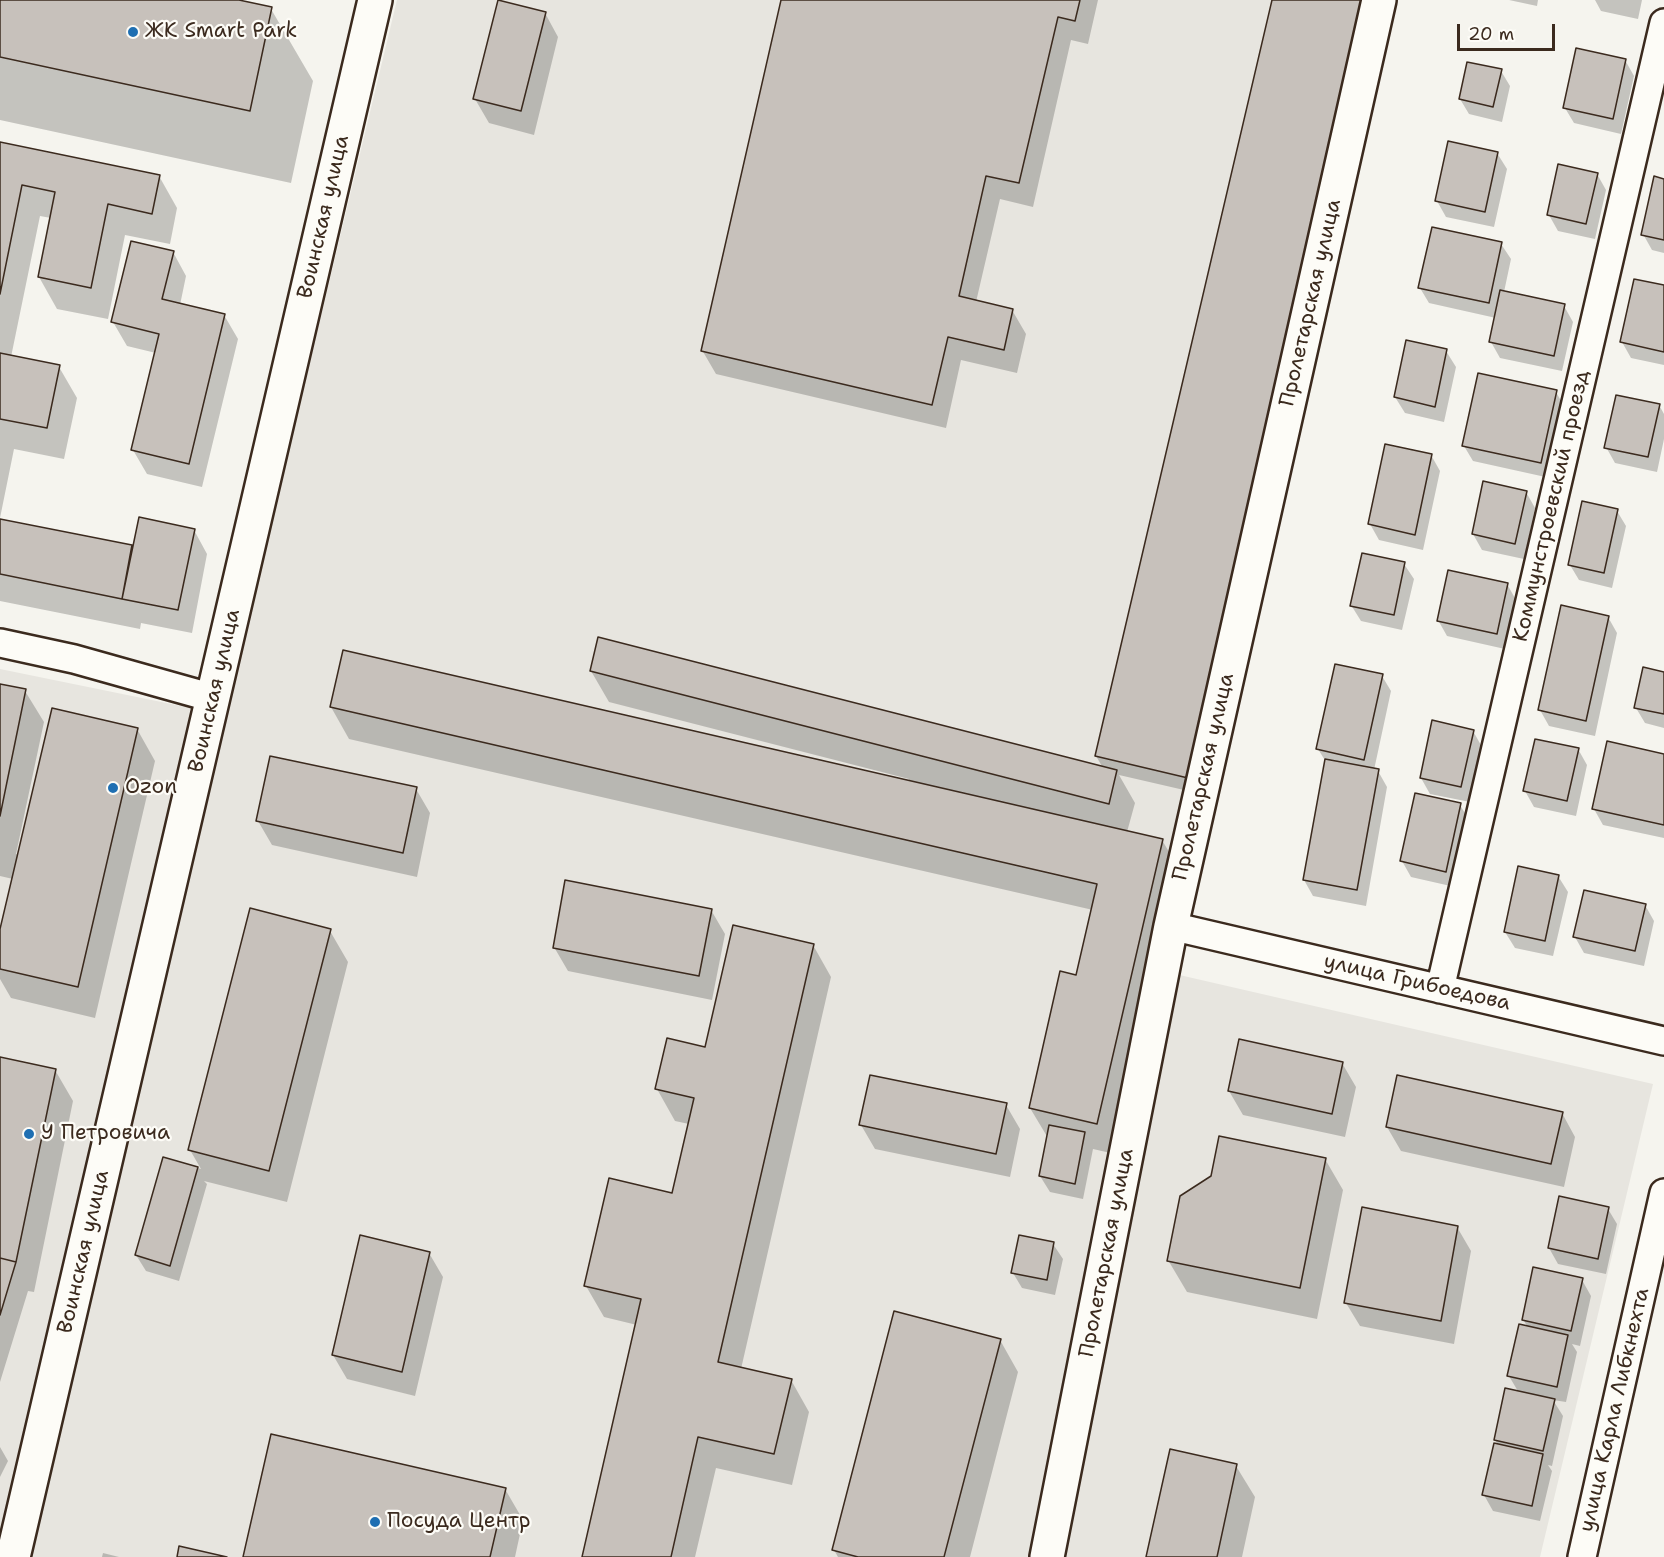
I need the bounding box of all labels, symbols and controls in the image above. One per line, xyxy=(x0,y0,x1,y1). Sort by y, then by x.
scale bar xyxy=(1460,12,1558,50)
place label: ЖК Smart Park xyxy=(145,19,297,45)
text: 20 m xyxy=(1468,22,1514,46)
marker: ЖК Smart Park xyxy=(126,25,140,39)
street label: Воинская улица xyxy=(293,133,355,301)
street label: Пролетарская улица xyxy=(1275,197,1347,409)
street label: Коммунстроевский проезд xyxy=(1508,368,1596,644)
street label: Воинская улица xyxy=(184,607,246,775)
street label: Пролетарская улица xyxy=(1168,671,1240,883)
place label: Ozon xyxy=(125,775,177,801)
marker: Ozon xyxy=(106,781,120,795)
street label: улица Грибоедова xyxy=(1321,949,1513,1017)
place label: У Петровича xyxy=(41,1121,170,1147)
marker: У Петровича xyxy=(22,1127,36,1141)
street label: Пролетарская улица xyxy=(1074,1146,1140,1360)
street label: Воинская улица xyxy=(53,1168,115,1336)
street label: улица Карла Либкнехта xyxy=(1575,1285,1655,1535)
place label: Посуда Центр xyxy=(387,1509,530,1535)
marker: Посуда Центр xyxy=(368,1515,382,1529)

